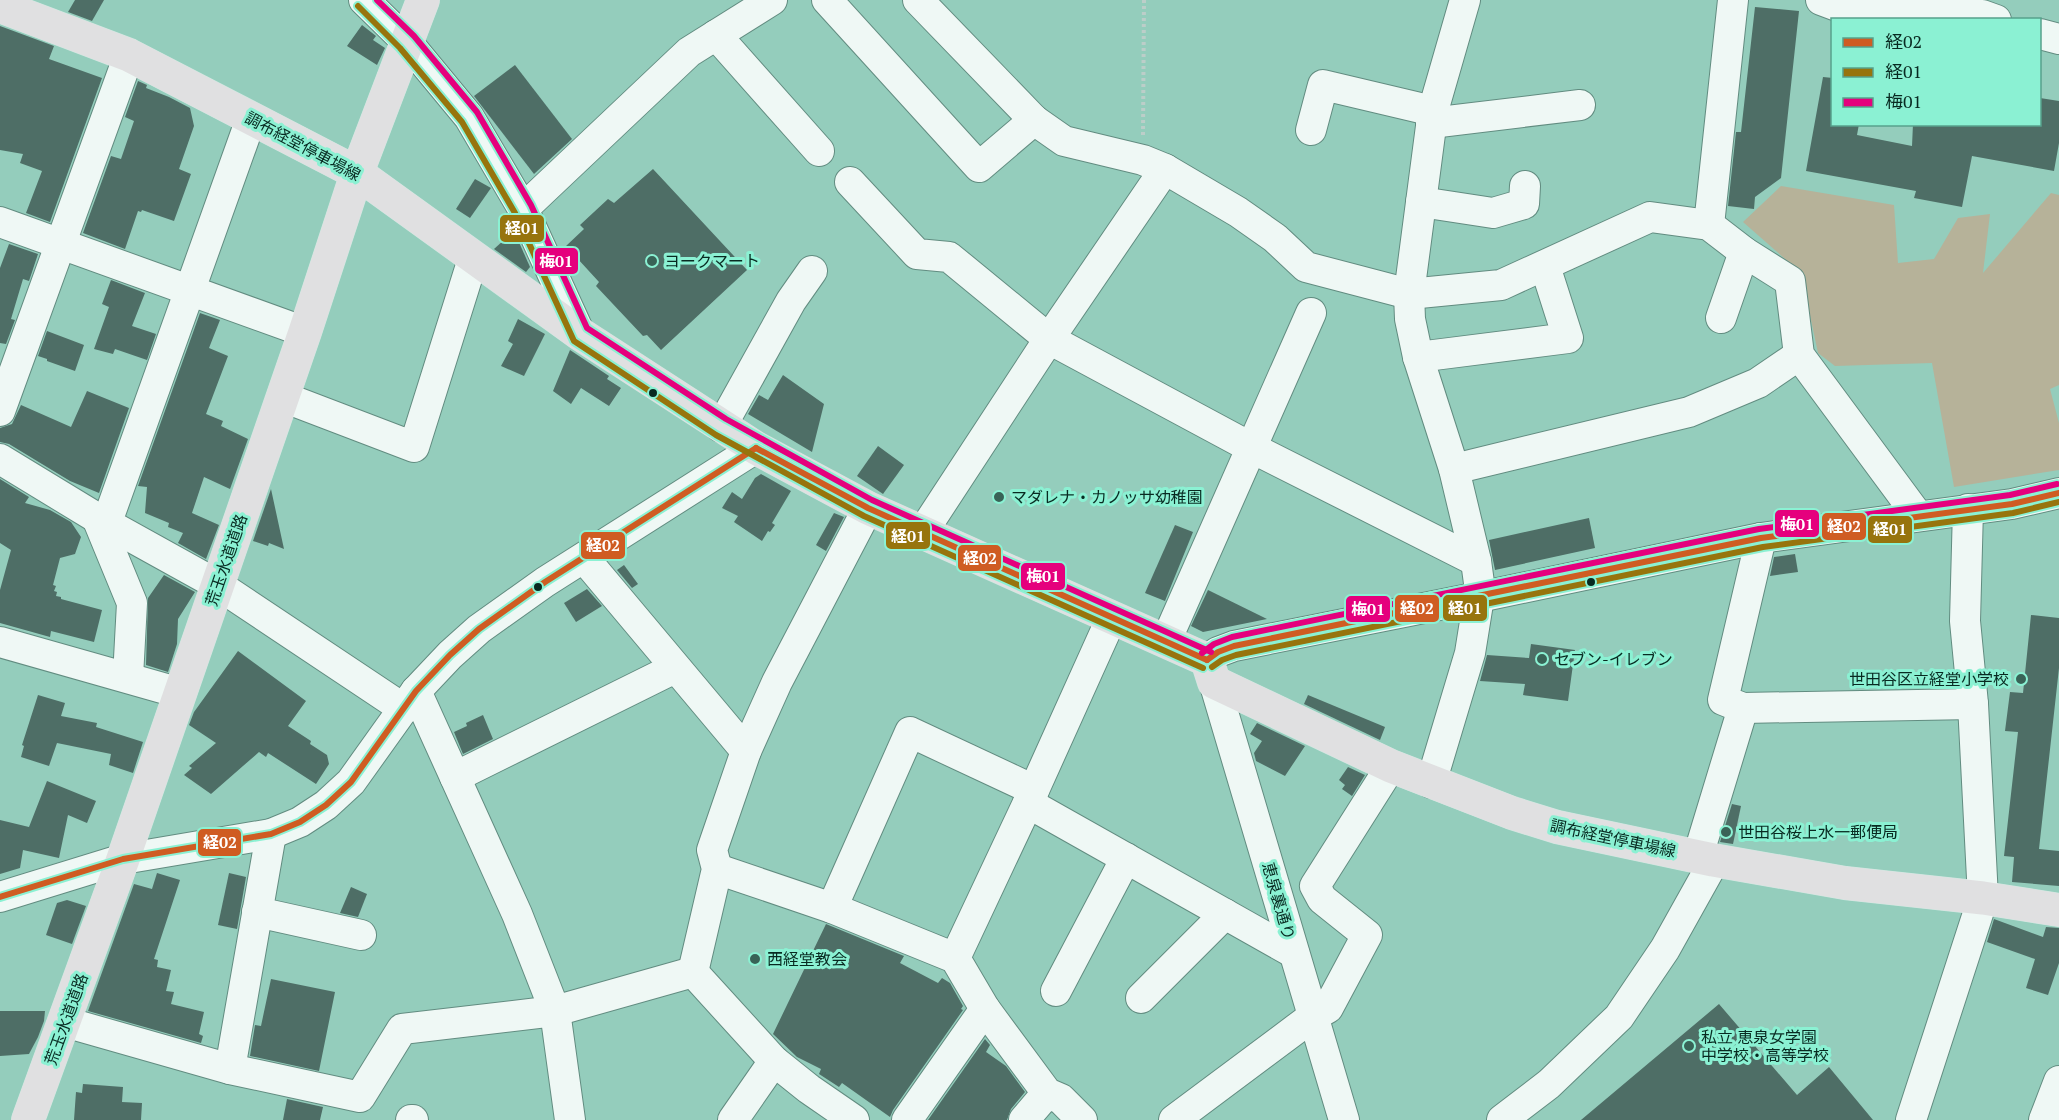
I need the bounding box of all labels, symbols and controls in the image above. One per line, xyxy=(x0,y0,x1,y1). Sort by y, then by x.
legend xyxy=(1831,18,2041,126)
text: 経02 xyxy=(1885,29,1922,53)
text: 経01 xyxy=(1885,59,1922,83)
text: 梅01 xyxy=(1885,89,1922,113)
street label: 調布経堂停車場線 xyxy=(241,106,365,186)
line badge: 経01 xyxy=(499,214,545,243)
text: 経01 xyxy=(505,217,539,239)
line badge: 梅01 xyxy=(534,247,579,275)
text: 梅01 xyxy=(539,250,573,272)
place label: ヨークマート xyxy=(664,250,760,272)
marker: ヨークマート xyxy=(645,254,659,268)
unlabelled marker xyxy=(647,387,659,399)
place label: マダレナ・カノッサ幼稚園 xyxy=(1011,486,1203,508)
marker: マダレナ・カノッサ幼稚園 xyxy=(992,490,1006,504)
line badge: 梅01 xyxy=(1774,509,1820,538)
street label: 荒玉水道道路 xyxy=(200,511,252,609)
line badge: 経02 xyxy=(1821,512,1867,541)
text: 梅01 xyxy=(1780,513,1814,535)
text: 経02 xyxy=(1827,515,1861,537)
line badge: 経01 xyxy=(1867,515,1913,544)
text: 経01 xyxy=(1873,518,1907,540)
line badge: 経01 xyxy=(885,521,931,550)
text: 経01 xyxy=(891,525,925,547)
line badge: 経02 xyxy=(580,531,626,560)
text: 経02 xyxy=(586,534,620,556)
line badge: 経02 xyxy=(957,544,1002,572)
text: 経02 xyxy=(963,547,997,569)
line badge: 梅01 xyxy=(1020,562,1066,591)
text: 梅01 xyxy=(1026,565,1060,587)
unlabelled marker xyxy=(1585,576,1597,588)
unlabelled marker xyxy=(532,581,544,593)
line badge: 経02 xyxy=(1394,594,1440,623)
line badge: 経01 xyxy=(1442,594,1488,622)
line badge: 梅01 xyxy=(1345,595,1391,623)
text: 経02 xyxy=(1400,597,1434,619)
text: 経01 xyxy=(1448,597,1482,619)
text: 梅01 xyxy=(1351,598,1385,620)
place label: セブン-イレブン xyxy=(1554,648,1673,670)
marker: セブン-イレブン xyxy=(1535,652,1549,666)
place label: 世田谷区立経堂小学校 xyxy=(1849,668,2009,690)
marker: 世田谷区立経堂小学校 xyxy=(2014,672,2028,686)
street label: 調布経堂停車場線 xyxy=(1548,814,1678,862)
place label: 世田谷桜上水一郵便局 xyxy=(1738,821,1898,843)
marker: 世田谷桜上水一郵便局 xyxy=(1719,825,1733,839)
line badge: 経02 xyxy=(197,828,242,857)
text: 経02 xyxy=(203,831,237,853)
street label: 恵泉裏通り xyxy=(1257,860,1301,942)
place label: 西経堂教会 xyxy=(767,948,847,970)
marker: 西経堂教会 xyxy=(748,952,762,966)
street label: 荒玉水道道路 xyxy=(39,970,93,1068)
place label: 私立 恵泉女学園 中学校・高等学校 xyxy=(1701,1026,1829,1066)
marker: 私立 恵泉女学園 中学校・高等学校 xyxy=(1682,1039,1696,1053)

